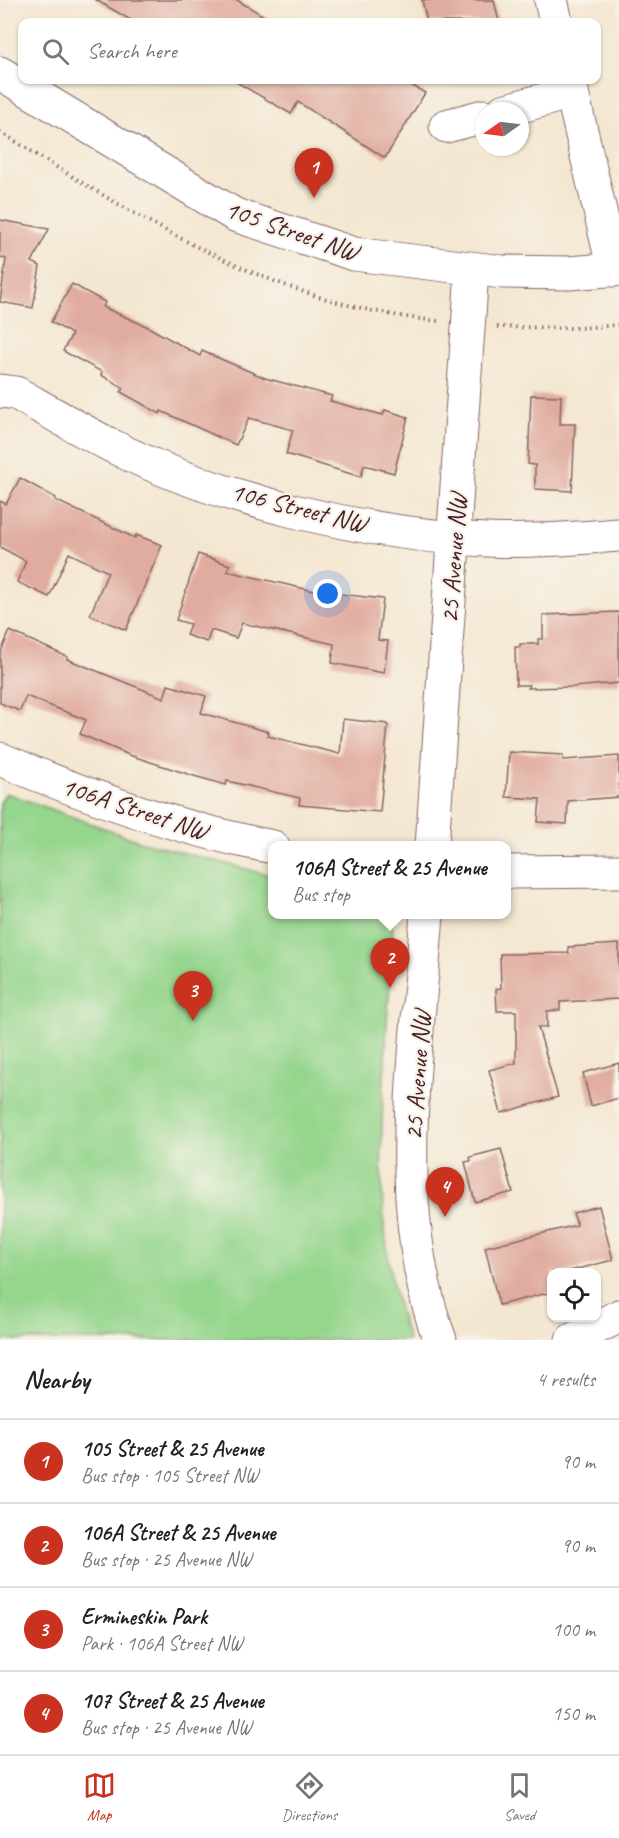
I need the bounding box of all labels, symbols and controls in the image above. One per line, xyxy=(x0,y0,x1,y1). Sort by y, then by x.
search box xyxy=(18,18,601,84)
icon: search xyxy=(39,35,72,68)
text: Search here xyxy=(87,37,177,65)
north arrow xyxy=(475,102,529,156)
pin: 1 xyxy=(294,148,334,198)
street label: 105 Street NW xyxy=(221,192,366,270)
street label: 106 Street NW xyxy=(228,475,373,541)
street label: 25 Avenue NW xyxy=(433,489,475,624)
your location xyxy=(313,579,342,608)
street label: 106A Street NW xyxy=(58,769,215,849)
popup xyxy=(268,841,511,919)
text: 106A Street & 25 Avenue xyxy=(292,854,487,882)
text: Bus stop xyxy=(292,882,350,907)
pin: 2 xyxy=(370,938,410,988)
pin: 3 xyxy=(174,972,212,1021)
street label: 25 Avenue NW xyxy=(397,1006,439,1141)
pin: 4 xyxy=(426,1168,464,1217)
map controls xyxy=(547,1268,601,1322)
button: locate xyxy=(547,1268,601,1322)
text: Nearby xyxy=(24,1363,89,1396)
text: 4 results xyxy=(536,1367,595,1392)
text: 105 Street & 25 Avenue xyxy=(81,1435,263,1463)
text: 1 xyxy=(39,1449,48,1474)
text: 90 m xyxy=(561,1449,595,1474)
text: Bus stop · 105 Street NW xyxy=(81,1463,259,1488)
text: 106A Street & 25 Avenue xyxy=(81,1519,275,1547)
text: 2 xyxy=(39,1533,48,1558)
text: 90 m xyxy=(561,1533,595,1558)
text: Bus stop · 25 Avenue NW xyxy=(81,1547,252,1572)
text: Ermineskin Park xyxy=(81,1603,207,1631)
text: 3 xyxy=(39,1617,48,1642)
text: 100 m xyxy=(552,1617,595,1642)
text: Park · 106A Street NW xyxy=(81,1631,243,1656)
text: 107 Street & 25 Avenue xyxy=(81,1687,264,1715)
text: 4 xyxy=(39,1701,48,1726)
text: 150 m xyxy=(552,1701,595,1726)
text: Bus stop · 25 Avenue NW xyxy=(81,1715,252,1740)
tab: Map xyxy=(83,1769,116,1825)
tab: Directions xyxy=(282,1769,337,1825)
tab: Saved xyxy=(503,1769,536,1825)

